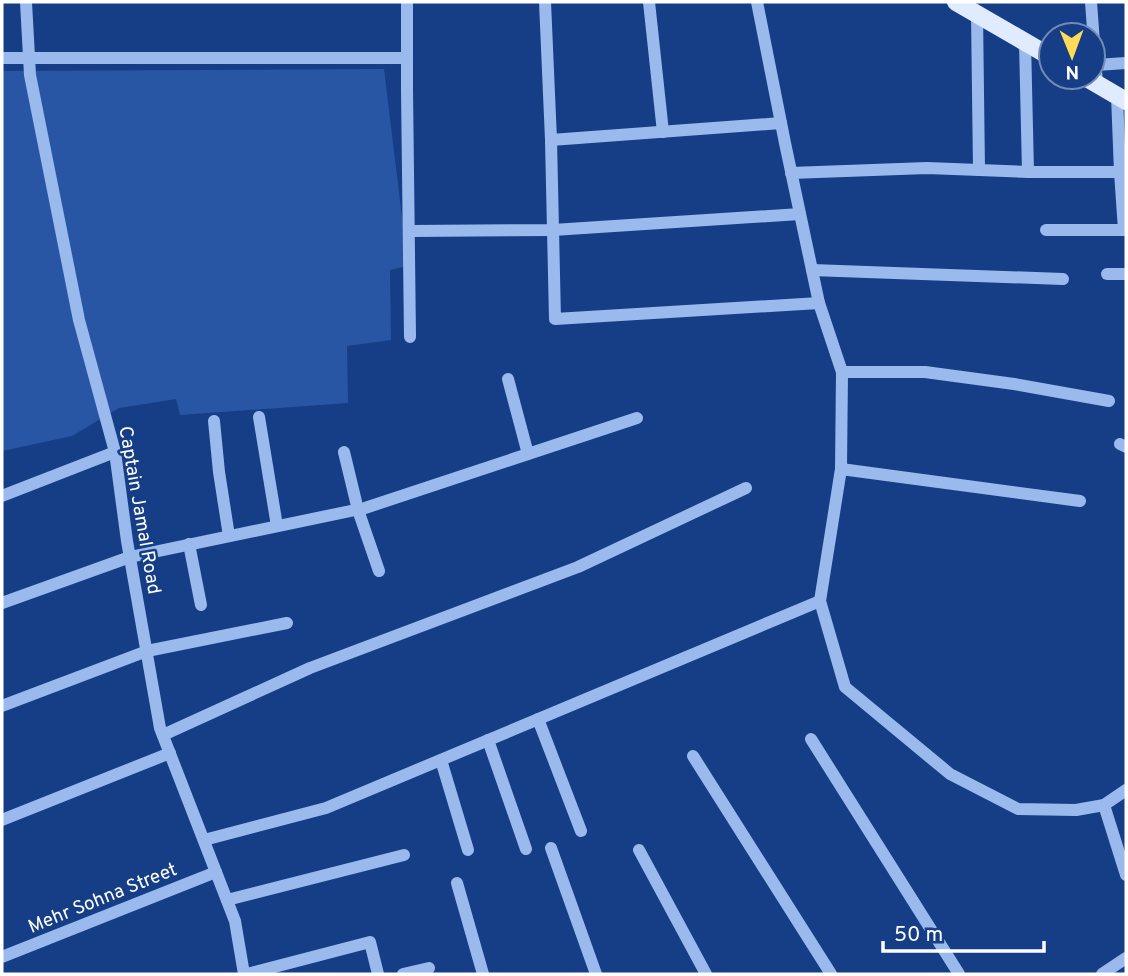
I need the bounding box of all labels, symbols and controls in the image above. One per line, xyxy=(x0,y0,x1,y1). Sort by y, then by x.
north arrow xyxy=(1037,21,1107,91)
text: N xyxy=(1065,59,1079,83)
street label: Captain Jamal Road xyxy=(112,424,166,596)
street label: Mehr Sohna Street xyxy=(25,858,181,940)
scale bar xyxy=(883,909,1044,953)
text: 50 m xyxy=(894,922,943,949)

